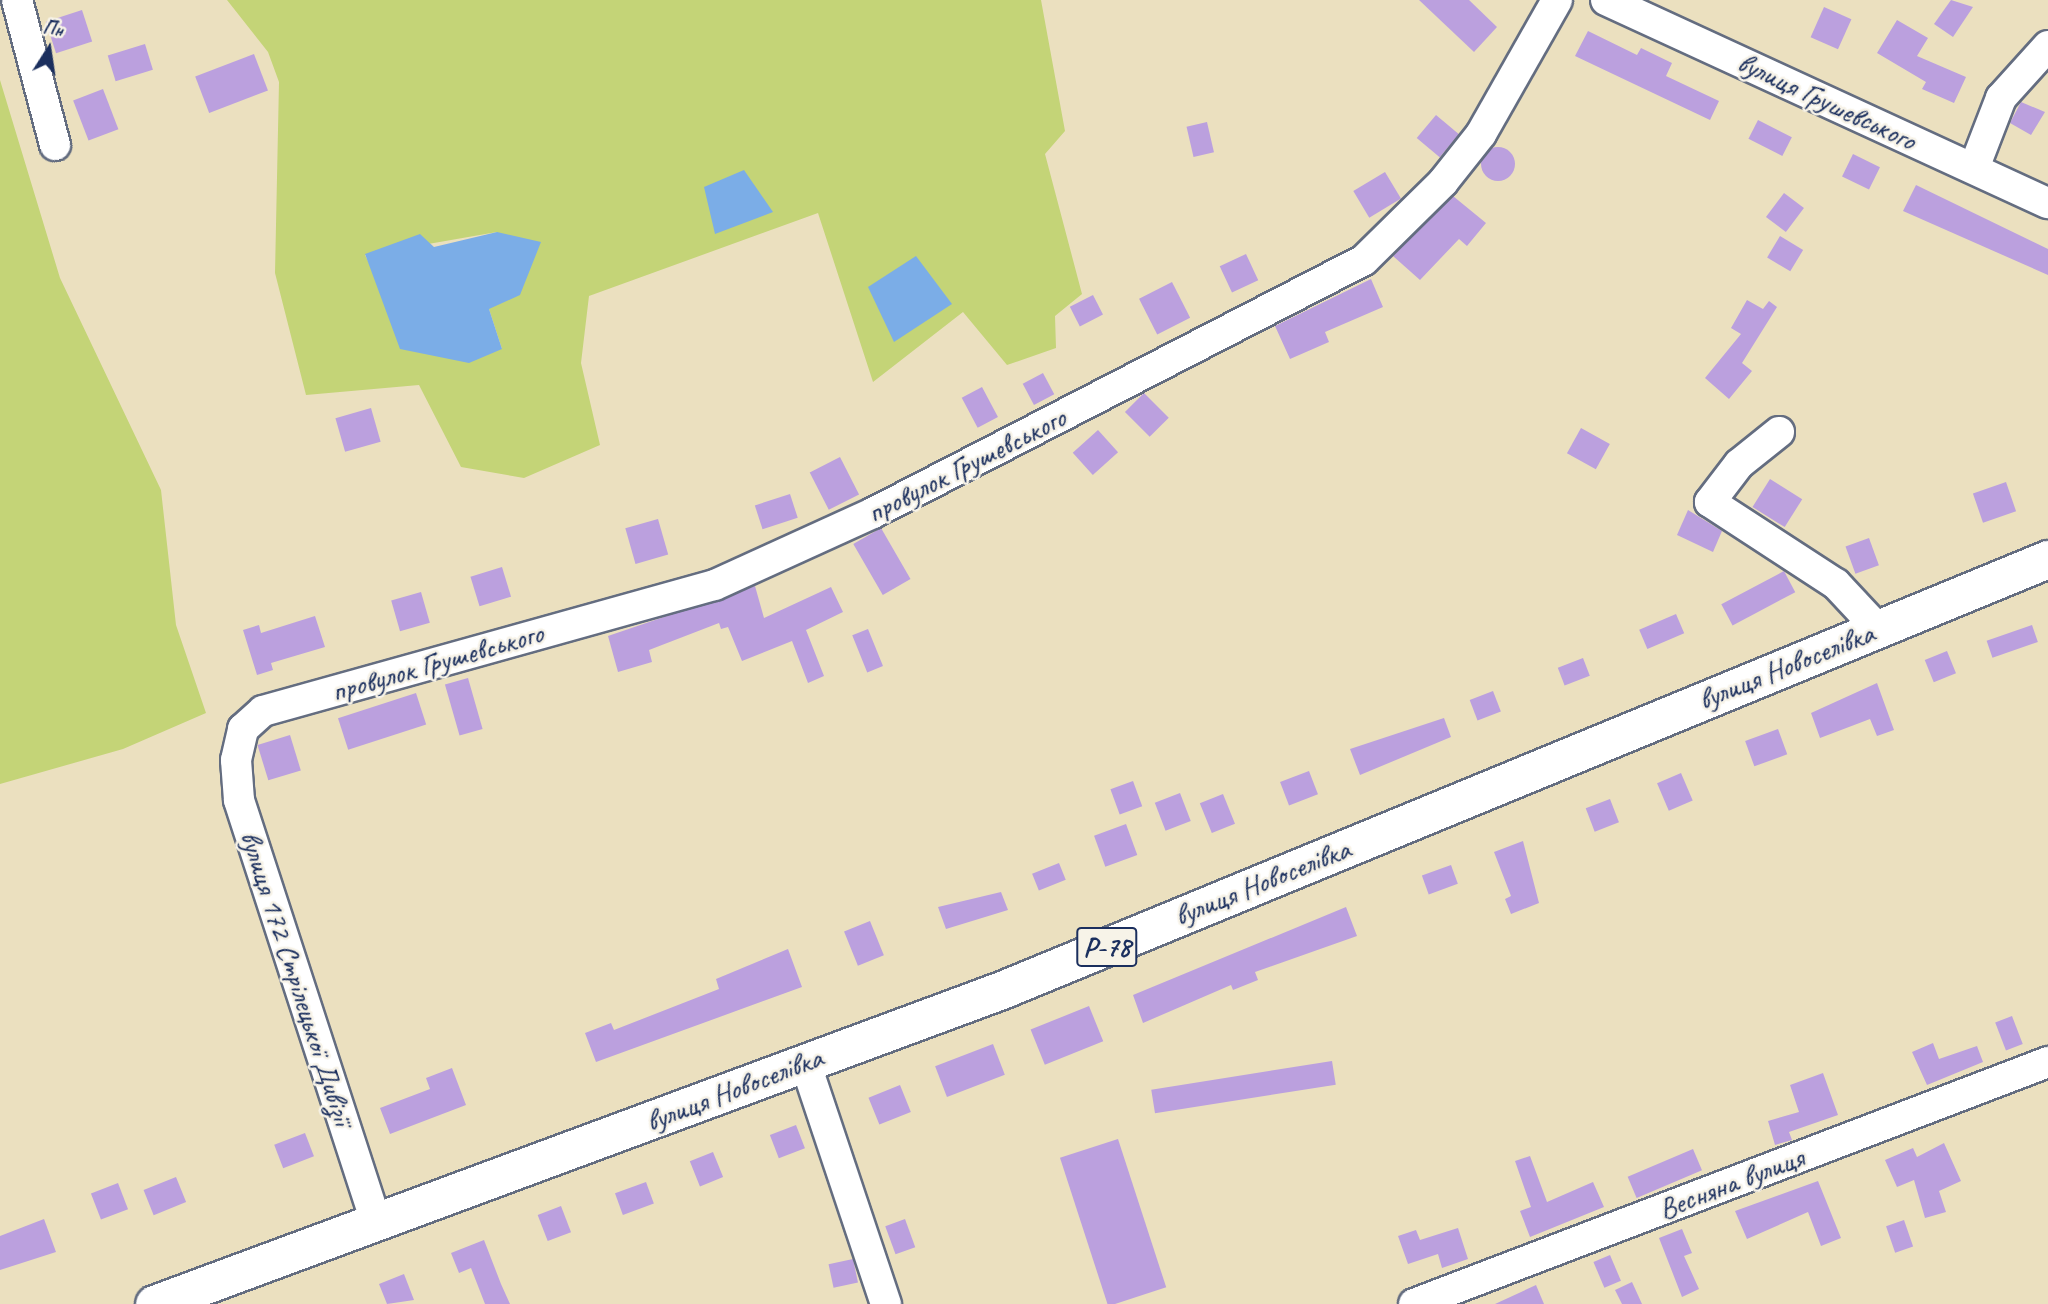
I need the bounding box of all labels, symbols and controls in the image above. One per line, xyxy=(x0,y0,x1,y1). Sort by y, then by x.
north arrow xyxy=(14,14,84,84)
text: Пн xyxy=(41,15,66,42)
street label: вулиця Грушевського xyxy=(1732,44,1922,158)
street label: провулок Грушевського xyxy=(862,400,1070,530)
street label: вулиця Новоселівка xyxy=(1693,614,1879,718)
street label: провулок Грушевського xyxy=(329,615,545,709)
street label: вулиця 172 Стрілецької Дивізії xyxy=(232,826,362,1130)
street label: вулиця Новоселівка xyxy=(1169,830,1355,934)
road number: Р-78 xyxy=(1076,922,1138,972)
street label: вулиця Новоселівка xyxy=(640,1039,828,1139)
street label: Весняна вулиця xyxy=(1653,1139,1809,1227)

